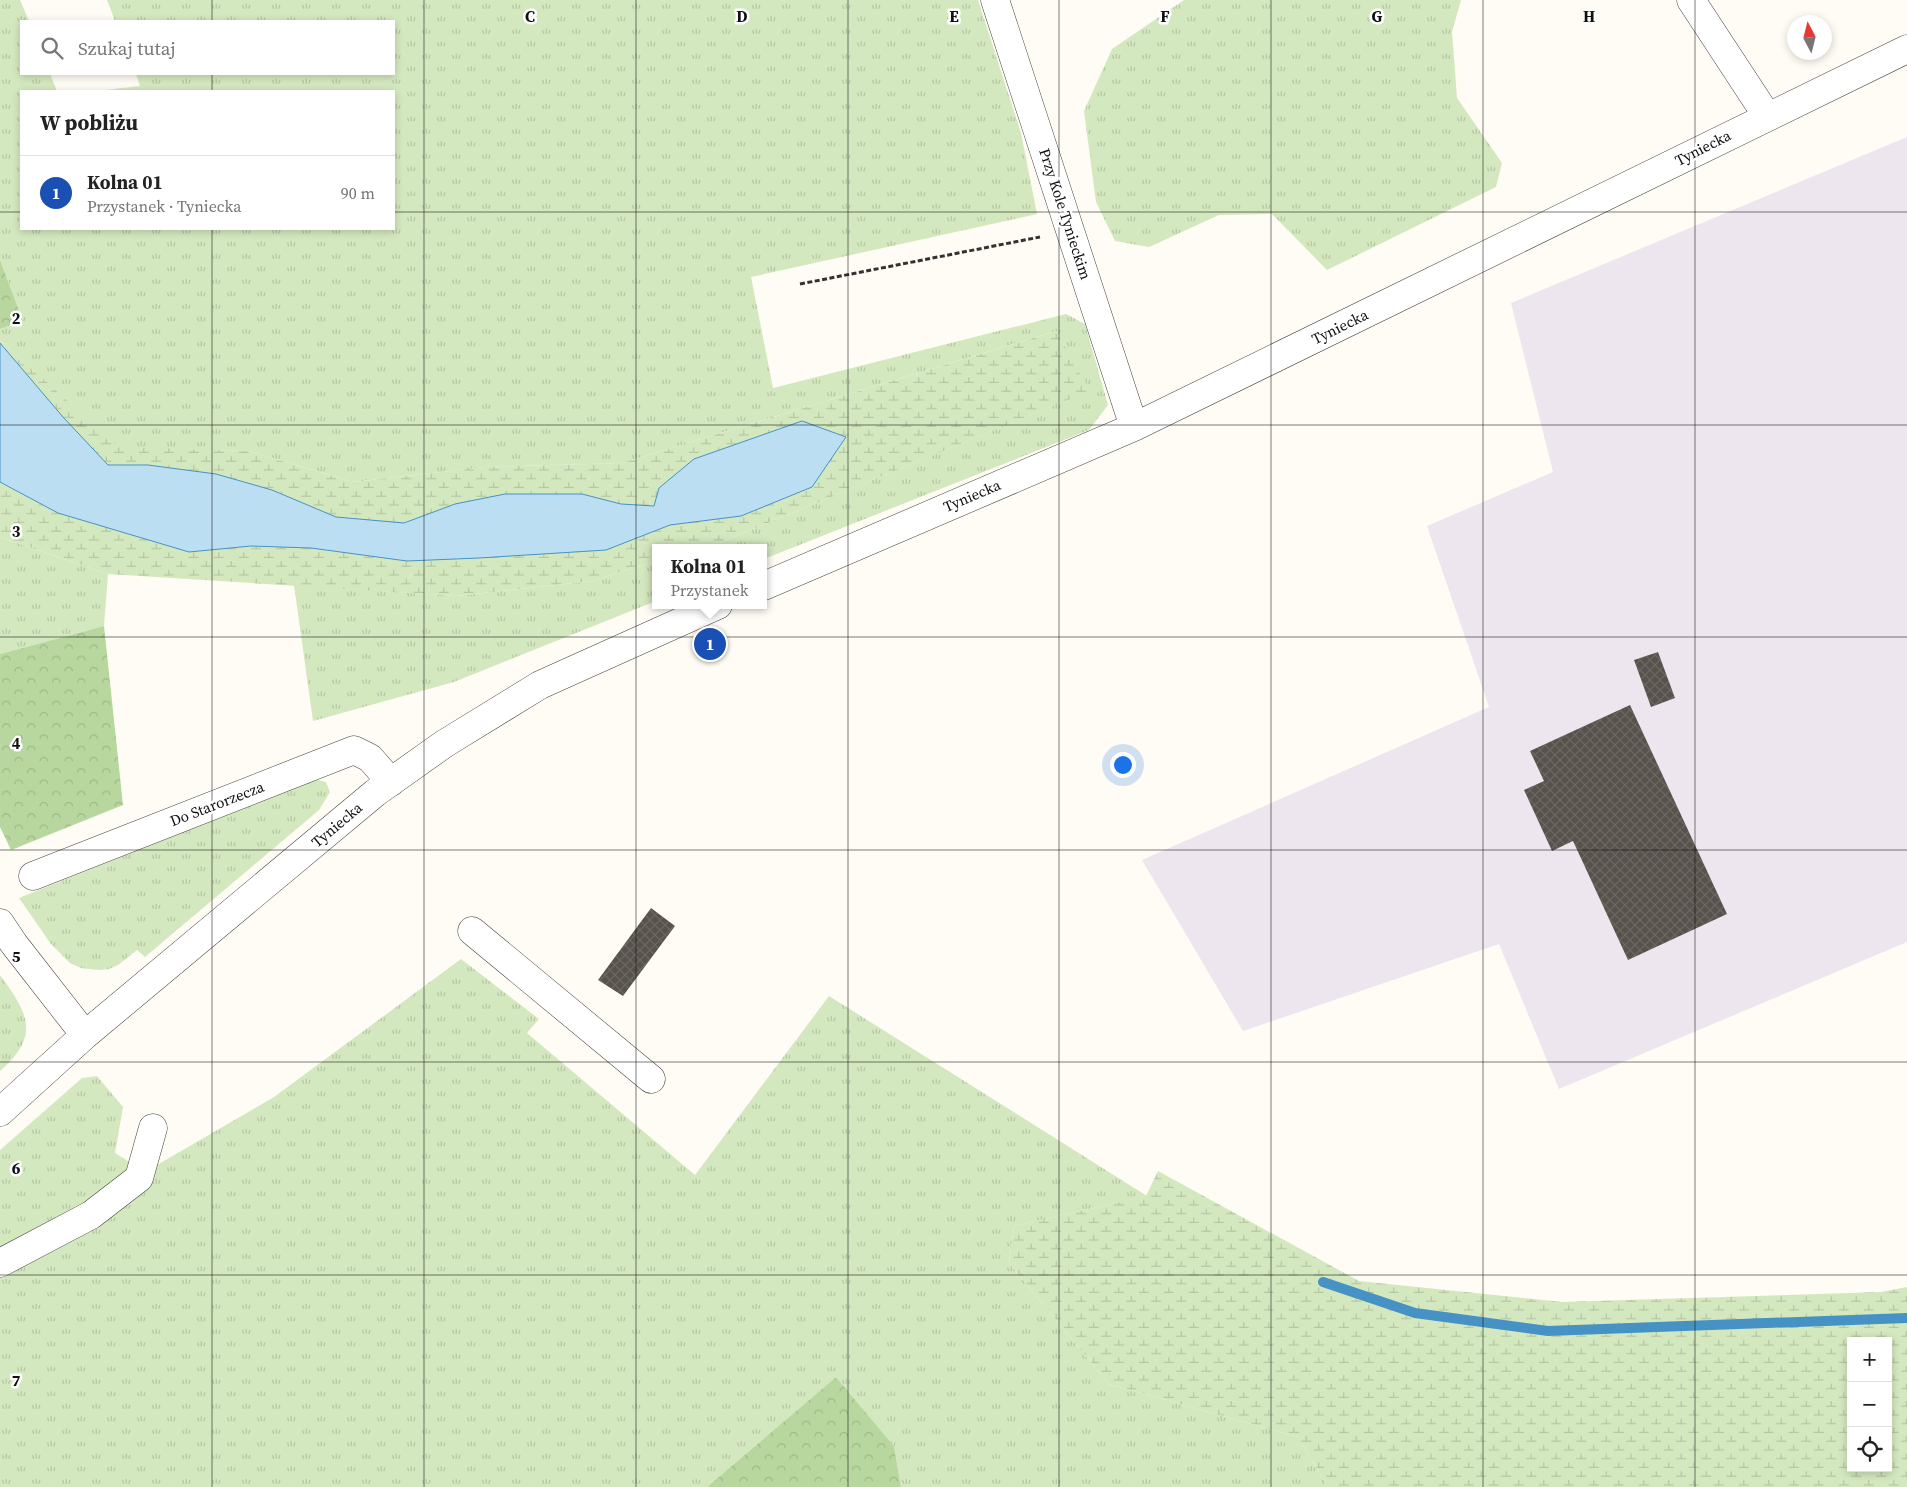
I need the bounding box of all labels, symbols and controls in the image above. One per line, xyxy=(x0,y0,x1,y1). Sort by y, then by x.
text: C xyxy=(525,5,535,27)
text: D xyxy=(736,5,748,27)
text: E xyxy=(949,5,959,27)
text: F xyxy=(1160,5,1170,27)
text: G xyxy=(1372,5,1383,27)
text: H xyxy=(1583,5,1595,27)
north arrow xyxy=(1787,15,1832,60)
search box xyxy=(20,20,395,75)
icon: search xyxy=(38,34,66,62)
text: Szukaj tutaj xyxy=(78,35,176,61)
text: W pobliżu xyxy=(40,108,138,137)
street label: Tyniecka xyxy=(1671,124,1735,171)
street label: Przy Kole Tynieckim xyxy=(1034,146,1097,283)
text: Kolna 01 xyxy=(87,169,163,195)
text: 1 xyxy=(52,182,60,204)
text: 90 m xyxy=(341,182,375,204)
text: Przystanek · Tyniecka xyxy=(87,195,241,217)
street label: Tyniecka xyxy=(1308,304,1372,349)
text: 2 xyxy=(12,307,21,329)
street label: Tyniecka xyxy=(940,474,1004,517)
text: 3 xyxy=(12,520,21,542)
popup xyxy=(652,544,767,609)
text: Kolna 01 xyxy=(670,553,746,579)
text: Przystanek xyxy=(670,579,749,601)
pin: 1 xyxy=(694,625,726,663)
text: 4 xyxy=(12,732,21,754)
your location xyxy=(1110,752,1136,778)
street label: Do Starorzecza xyxy=(167,776,267,831)
street label: Tyniecka xyxy=(307,797,367,852)
text: 5 xyxy=(12,945,21,967)
text: 6 xyxy=(12,1157,21,1179)
map controls xyxy=(1847,1337,1892,1472)
button: + xyxy=(1847,1337,1892,1382)
text: 7 xyxy=(12,1369,21,1391)
button: − xyxy=(1847,1382,1892,1427)
button: locate xyxy=(1847,1427,1892,1472)

